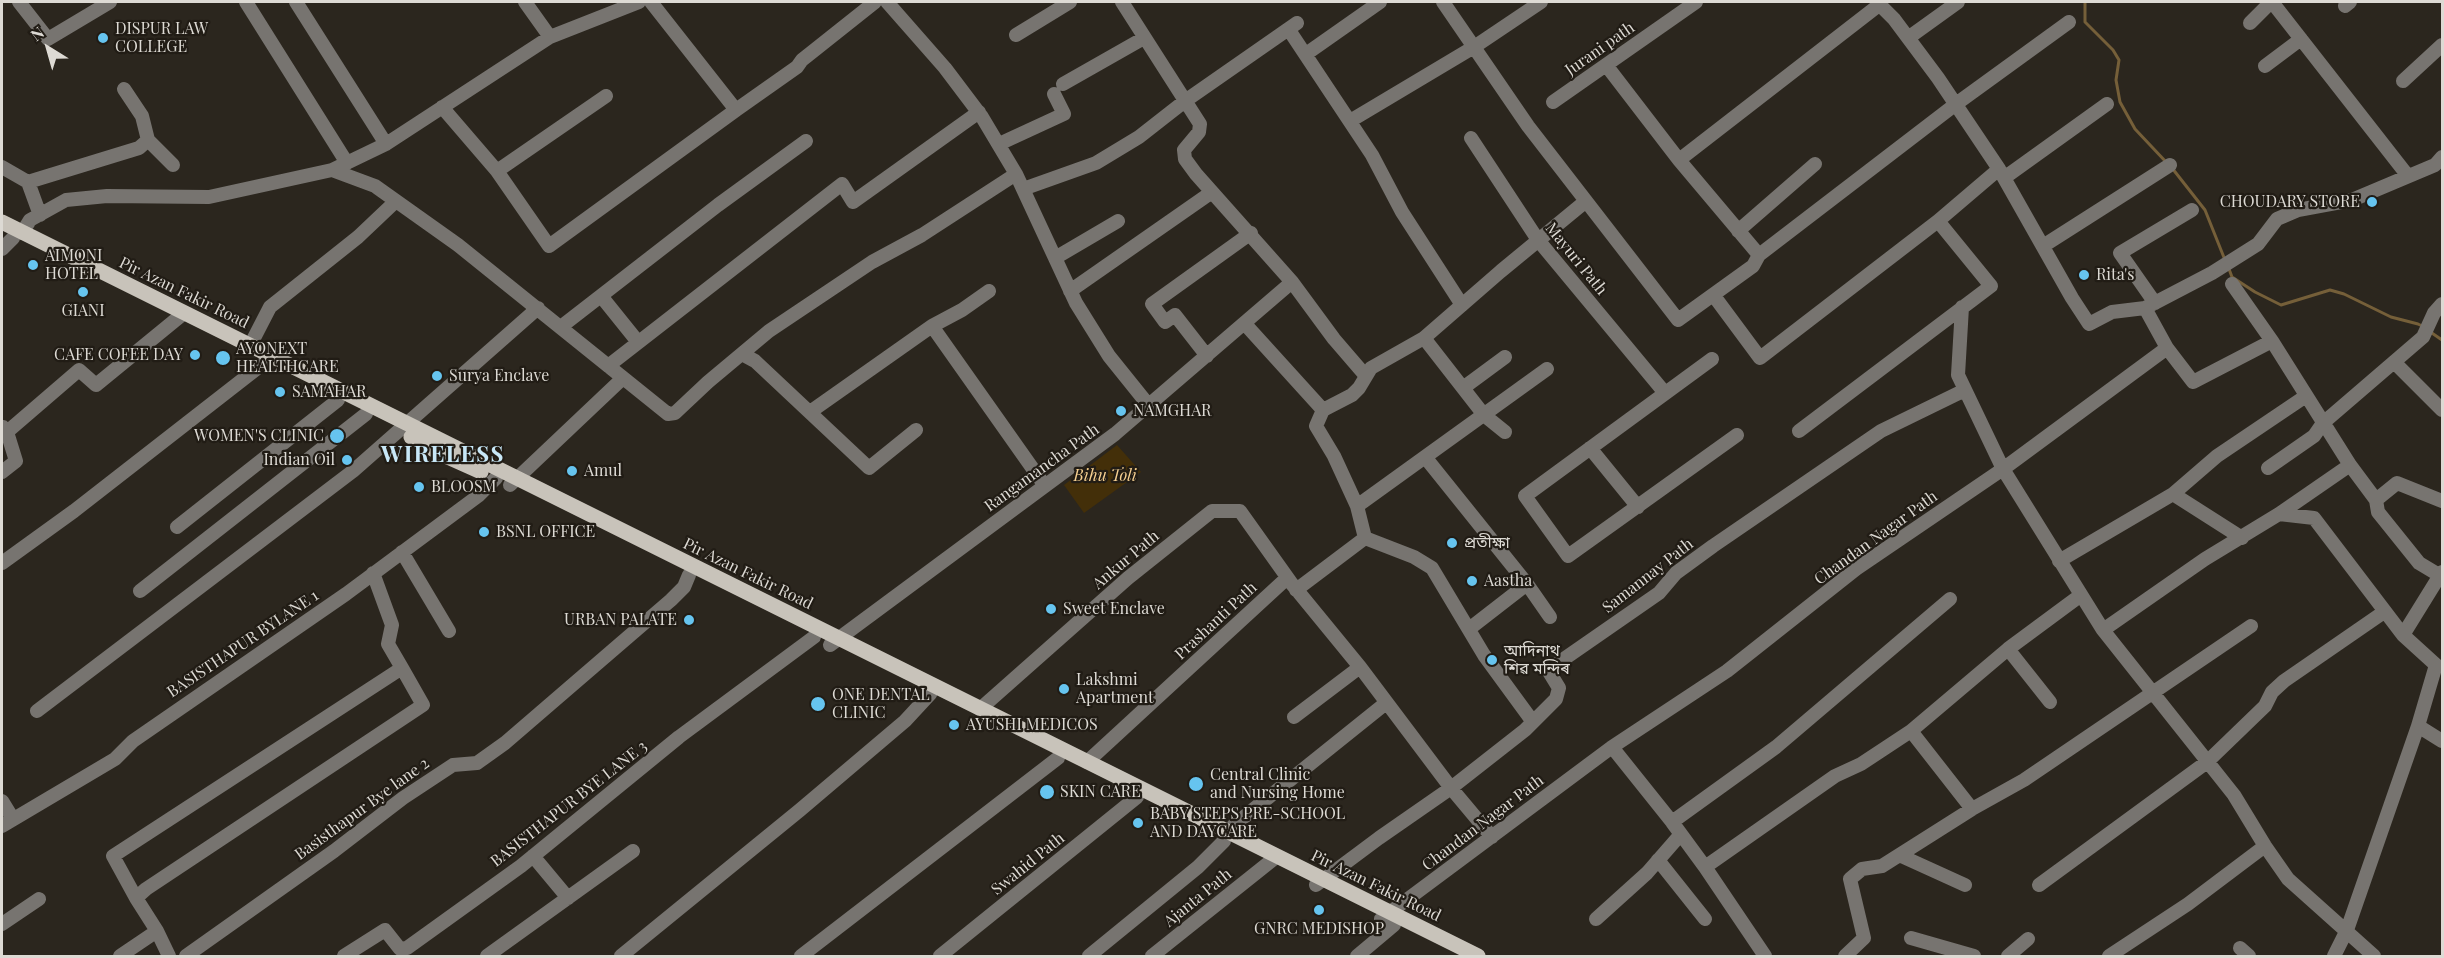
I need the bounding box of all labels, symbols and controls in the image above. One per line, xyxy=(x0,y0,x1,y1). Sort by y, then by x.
north arrow xyxy=(18,18,78,78)
street label: Jurani path xyxy=(1562,18,1638,80)
place label: DISPUR LAW COLLEGE xyxy=(115,19,208,57)
text: N xyxy=(26,21,48,45)
marker: DISPUR LAW COLLEGE xyxy=(96,31,110,45)
place label: CHOUDARY STORE xyxy=(2220,192,2360,212)
marker: CHOUDARY STORE xyxy=(2365,195,2379,209)
street label: Mayuri Path xyxy=(1541,219,1611,299)
place label: AIMONI HOTEL xyxy=(45,246,102,284)
street label: Pir Azan Fakir Road xyxy=(116,253,252,333)
marker: AIMONI HOTEL xyxy=(26,258,40,272)
place label: Rita's xyxy=(2096,265,2134,285)
marker: Rita's xyxy=(2077,268,2091,282)
marker: GIANI xyxy=(76,285,90,299)
place label: GIANI xyxy=(61,301,105,321)
place label: AYONEXT HEALTHCARE xyxy=(236,339,339,377)
place label: CAFE COFEE DAY xyxy=(54,345,183,365)
marker: CAFE COFEE DAY xyxy=(188,348,202,362)
marker: AYONEXT HEALTHCARE xyxy=(214,349,232,367)
place label: Surya Enclave xyxy=(449,366,549,386)
marker: Surya Enclave xyxy=(430,369,444,383)
place label: SAMAHAR xyxy=(292,382,366,402)
marker: SAMAHAR xyxy=(273,385,287,399)
place label: NAMGHAR xyxy=(1133,401,1211,421)
marker: NAMGHAR xyxy=(1114,404,1128,418)
street label: Rangamancha Path xyxy=(981,420,1103,516)
place label: WOMEN'S CLINIC xyxy=(194,426,324,446)
marker: WOMEN'S CLINIC xyxy=(328,427,346,445)
district label: WIRELESS xyxy=(381,442,505,468)
place label: Indian Oil xyxy=(263,450,335,470)
marker: Indian Oil xyxy=(340,453,354,467)
place label: Amul xyxy=(584,461,622,481)
marker: Amul xyxy=(565,464,579,478)
park label: Bihu Toli xyxy=(1074,466,1136,486)
place label: BLOOSM xyxy=(431,477,497,497)
marker: BLOOSM xyxy=(412,480,426,494)
street label: Chandan Nagar Path xyxy=(1811,487,1941,589)
place label: BSNL OFFICE xyxy=(496,522,595,542)
marker: BSNL OFFICE xyxy=(477,525,491,539)
street label: Ankur Path xyxy=(1089,527,1163,593)
place label: প্রতীক্ষা xyxy=(1464,533,1510,553)
street label: Pir Azan Fakir Road xyxy=(680,534,816,614)
street label: Samannay Path xyxy=(1599,535,1697,617)
marker: প্রতীক্ষা xyxy=(1445,536,1459,550)
place label: Aastha xyxy=(1484,571,1532,591)
marker: Aastha xyxy=(1465,574,1479,588)
street label: Prashanti Path xyxy=(1171,578,1261,664)
street label: BASISTHAPUR BYLANE 1 xyxy=(164,586,322,702)
place label: Sweet Enclave xyxy=(1063,599,1165,619)
marker: Sweet Enclave xyxy=(1044,602,1058,616)
place label: URBAN PALATE xyxy=(564,610,677,630)
marker: URBAN PALATE xyxy=(682,613,696,627)
place label: আদিনাথ শিৱ মন্দিৰ xyxy=(1504,641,1570,679)
marker: আদিনাথ শিৱ মন্দিৰ xyxy=(1485,653,1499,667)
place label: Lakshmi Apartment xyxy=(1076,670,1154,708)
marker: Lakshmi Apartment xyxy=(1057,682,1071,696)
place label: ONE DENTAL CLINIC xyxy=(832,685,930,723)
marker: ONE DENTAL CLINIC xyxy=(809,695,827,713)
place label: AYUSHI MEDICOS xyxy=(966,715,1098,735)
marker: AYUSHI MEDICOS xyxy=(947,718,961,732)
street label: BASISTHAPUR BYE LANE 3 xyxy=(487,737,651,871)
street label: Basisthapur Bye lane 2 xyxy=(291,754,433,864)
place label: Central Clinic and Nursing Home xyxy=(1210,765,1345,803)
street label: Chandan Nagar Path xyxy=(1418,771,1548,875)
marker: Central Clinic and Nursing Home xyxy=(1187,775,1205,793)
place label: SKIN CARE xyxy=(1060,782,1141,802)
marker: SKIN CARE xyxy=(1038,783,1056,801)
place label: BABY STEPS PRE-SCHOOL AND DAYCARE xyxy=(1150,804,1345,842)
marker: BABY STEPS PRE-SCHOOL AND DAYCARE xyxy=(1131,816,1145,830)
street label: Swahid Path xyxy=(988,829,1068,899)
street label: Pir Azan Fakir Road xyxy=(1308,846,1444,926)
street label: Ajanta Path xyxy=(1160,865,1236,931)
marker: GNRC MEDISHOP xyxy=(1312,903,1326,917)
place label: GNRC MEDISHOP xyxy=(1254,919,1384,939)

